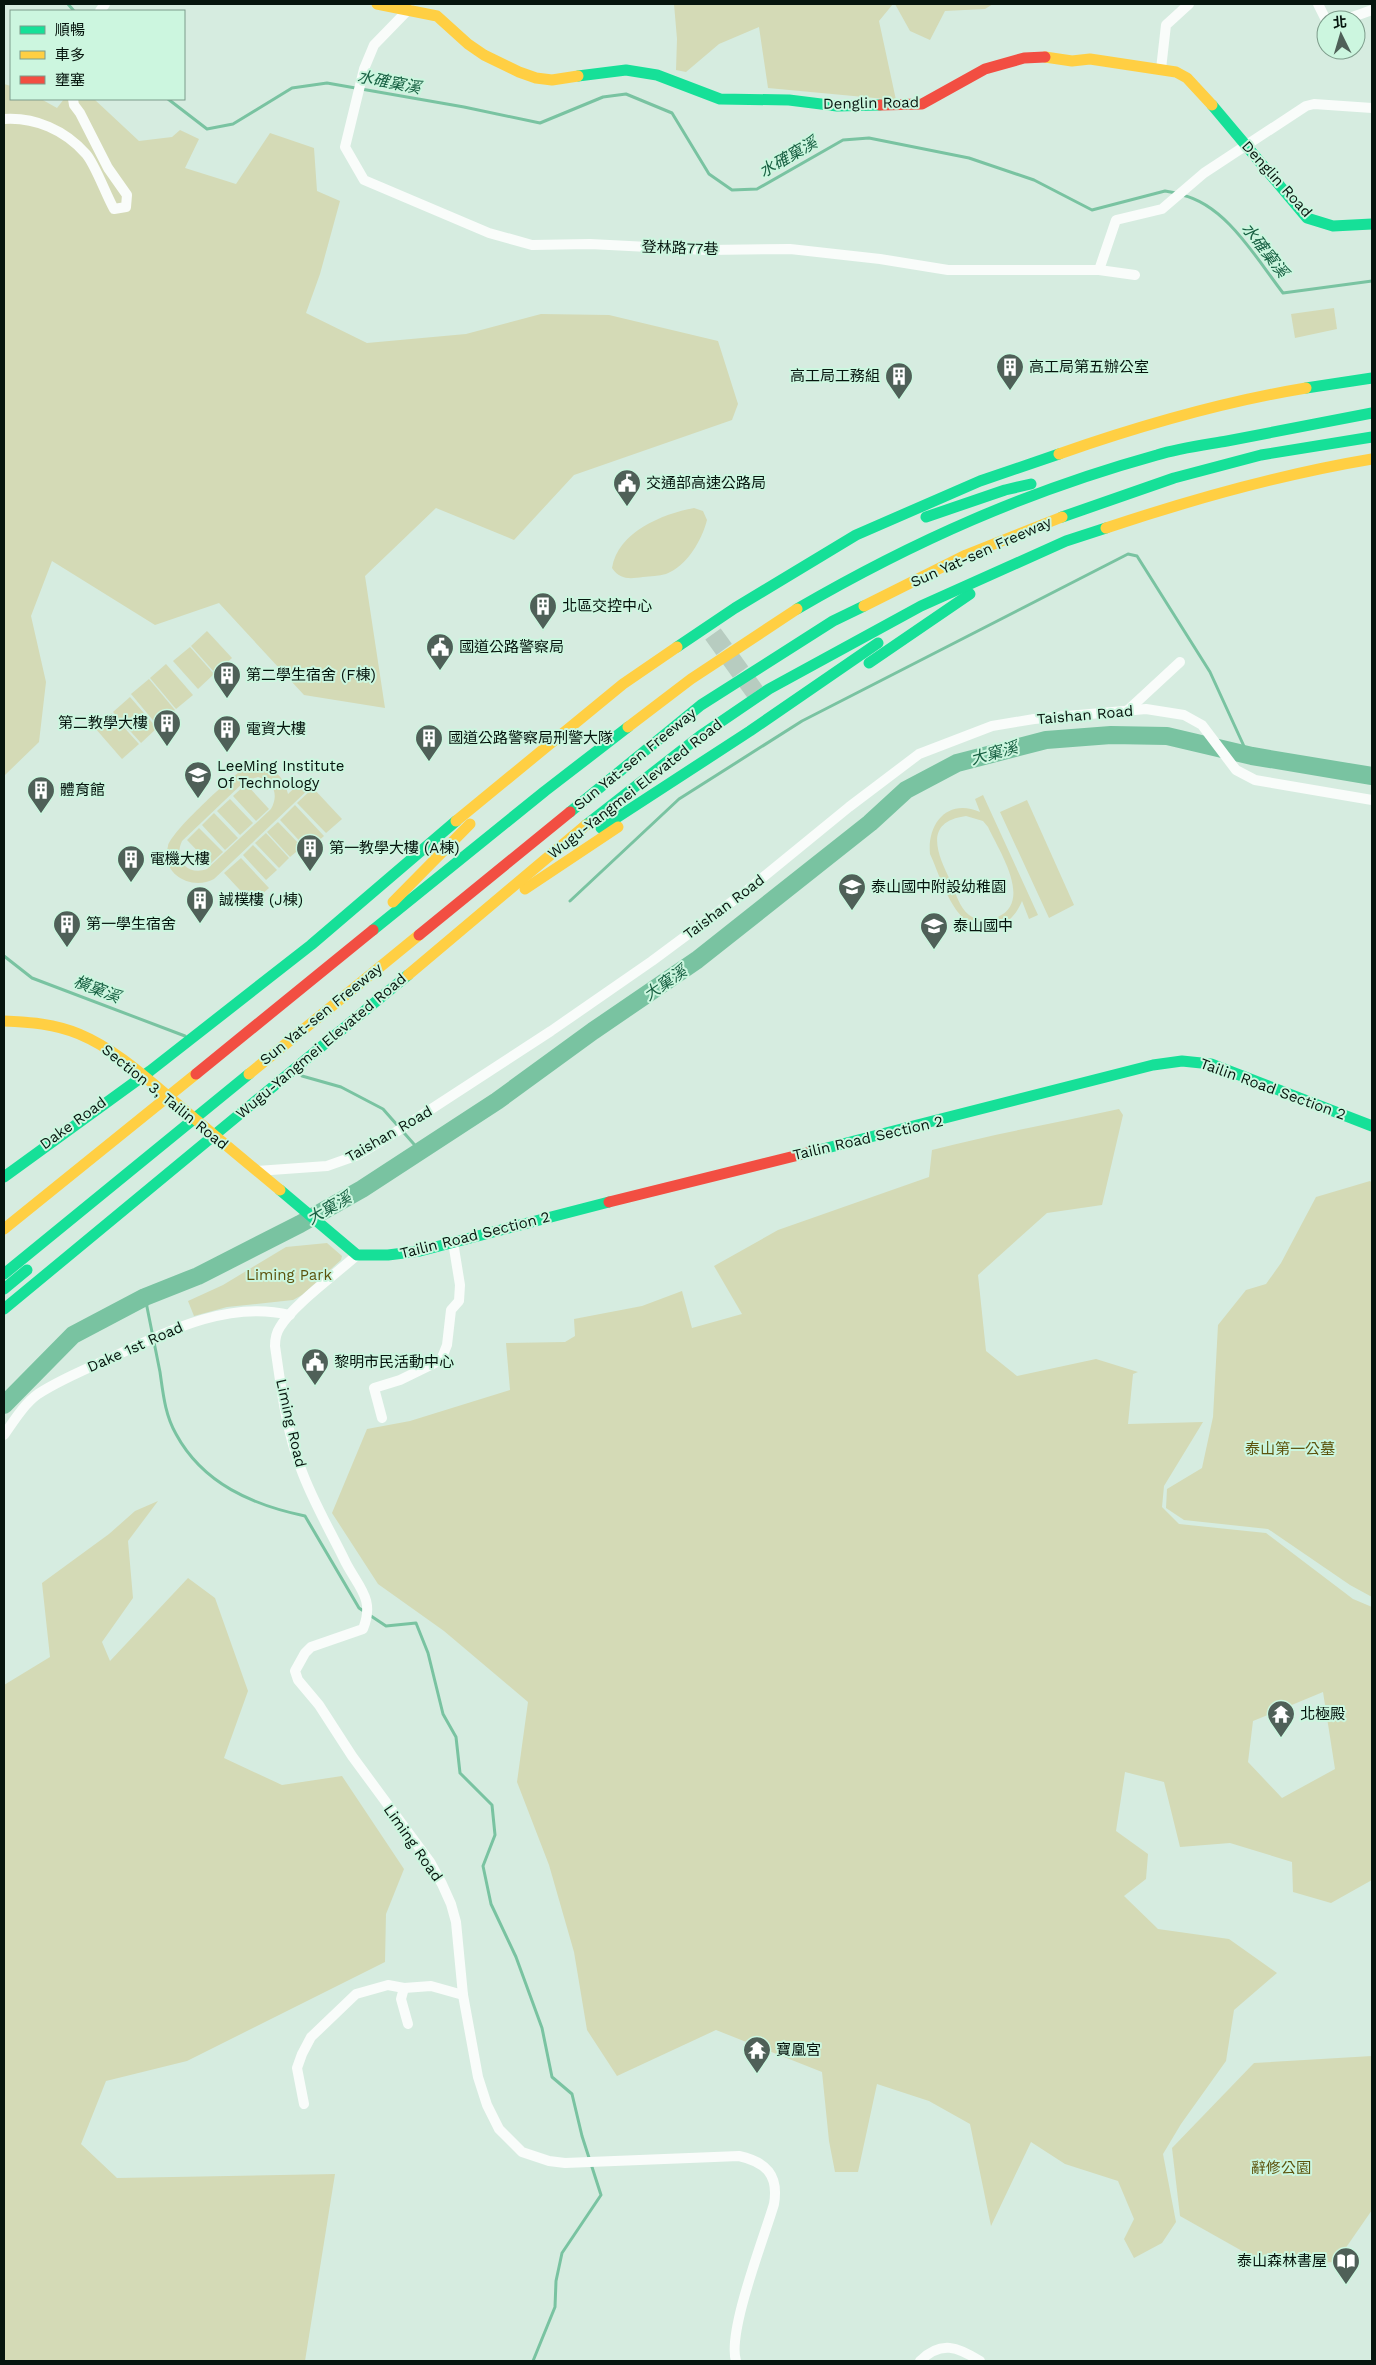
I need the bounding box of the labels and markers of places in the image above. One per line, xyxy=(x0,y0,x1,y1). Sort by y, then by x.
building icon: 高工局第五辦公室 xyxy=(995,352,1025,391)
place label: 高工局第五辦公室 xyxy=(1029,358,1149,376)
building icon: 高工局工務組 xyxy=(884,361,914,400)
place label: 高工局工務組 xyxy=(790,367,880,385)
public building icon: 交通部高速公路局 xyxy=(612,468,642,507)
place label: 交通部高速公路局 xyxy=(646,474,766,492)
building icon: 北區交控中心 xyxy=(528,591,558,630)
place label: 北區交控中心 xyxy=(562,597,652,615)
public building icon: 國道公路警察局 xyxy=(425,632,455,671)
place label: 國道公路警察局 xyxy=(459,638,564,656)
building icon: 第二學生宿舍 (F棟) xyxy=(212,660,242,699)
place label: 第二學生宿舍 (F棟) xyxy=(246,666,376,684)
building icon: 第二教學大樓 xyxy=(152,708,182,747)
place label: 第二教學大樓 xyxy=(58,714,148,732)
building icon: 電資大樓 xyxy=(212,714,242,753)
place label: 電資大樓 xyxy=(246,720,306,738)
building icon: 國道公路警察局刑警大隊 xyxy=(414,723,444,762)
place label: 國道公路警察局刑警大隊 xyxy=(448,729,613,747)
place label: LeeMing Institute Of Technology xyxy=(217,757,344,792)
school or university icon: LeeMing Institute Of Technology xyxy=(183,760,213,799)
building icon: 體育館 xyxy=(26,775,56,814)
place label: 體育館 xyxy=(60,781,105,799)
building icon: 第一教學大樓 (A棟) xyxy=(295,833,325,872)
place label: 第一教學大樓 (A棟) xyxy=(329,839,460,857)
building icon: 電機大樓 xyxy=(116,844,146,883)
place label: 電機大樓 xyxy=(150,850,210,868)
school or university icon: 泰山國中附設幼稚園 xyxy=(837,872,867,911)
place label: 泰山國中附設幼稚園 xyxy=(871,878,1006,896)
building icon: 誠樸樓 (J棟) xyxy=(185,885,215,924)
place label: 誠樸樓 (J棟) xyxy=(219,891,303,909)
building icon: 第一學生宿舍 xyxy=(52,909,82,948)
school or university icon: 泰山國中 xyxy=(919,911,949,950)
place label: 第一學生宿舍 xyxy=(86,915,176,933)
place label: 泰山國中 xyxy=(953,917,1013,935)
public building icon: 黎明市民活動中心 xyxy=(300,1347,330,1386)
place label: 黎明市民活動中心 xyxy=(334,1353,454,1371)
temple icon: 北極殿 xyxy=(1266,1699,1296,1738)
place label: 北極殿 xyxy=(1300,1705,1345,1723)
temple icon: 寶凰宮 xyxy=(742,2035,772,2074)
place label: 寶凰宮 xyxy=(776,2041,821,2059)
library icon: 泰山森林書屋 xyxy=(1331,2246,1361,2285)
place label: 泰山森林書屋 xyxy=(1237,2252,1327,2270)

